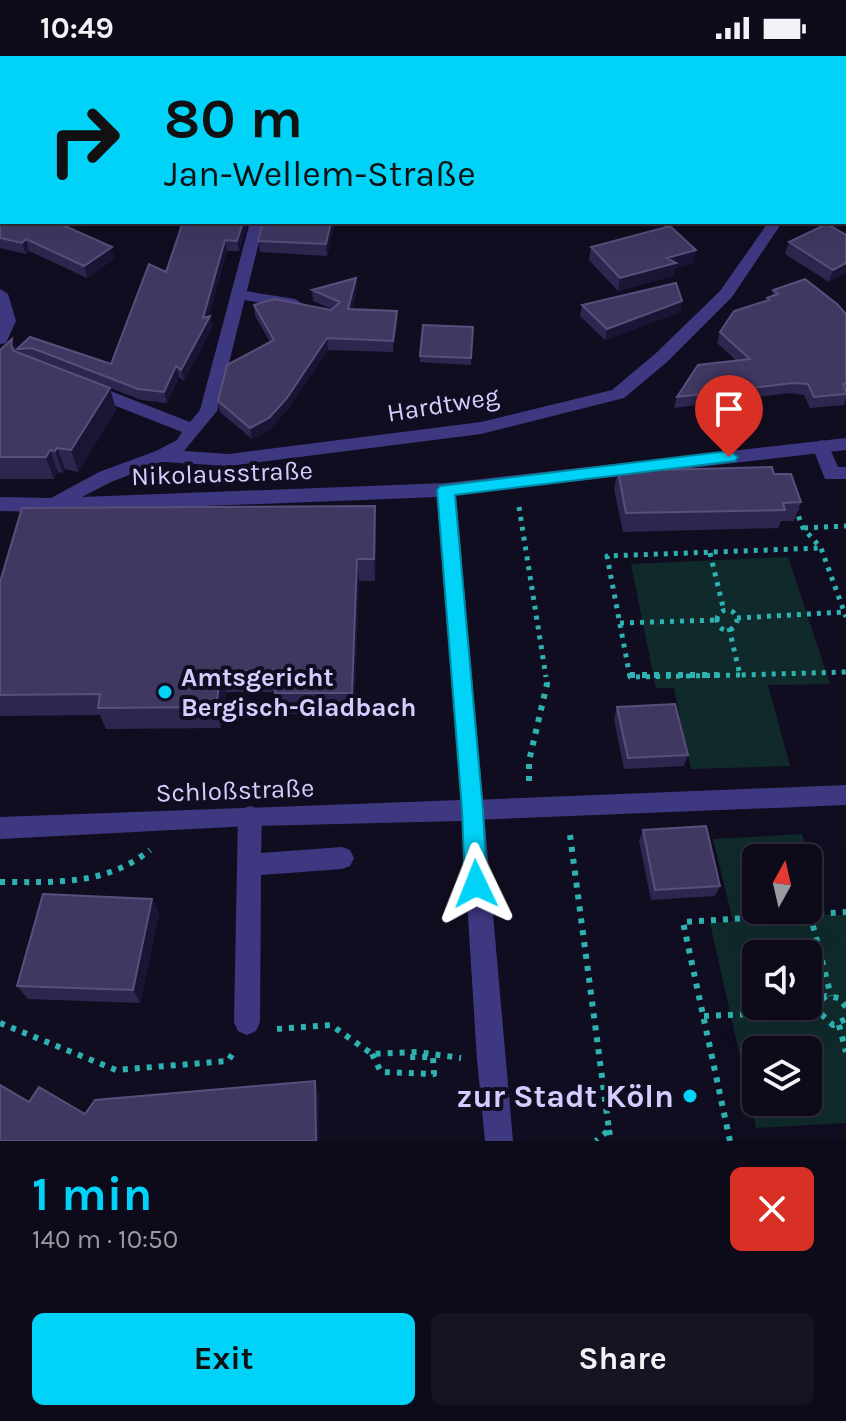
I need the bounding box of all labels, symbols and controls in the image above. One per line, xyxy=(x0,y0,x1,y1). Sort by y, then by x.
text: 10:49 xyxy=(40,10,114,46)
text: 80 m xyxy=(164,86,303,151)
icon: right xyxy=(32,88,136,192)
text: Jan-Wellem-Straße xyxy=(164,153,476,195)
pin xyxy=(695,375,763,457)
street label: Hardtweg xyxy=(385,380,502,429)
icon: arrive xyxy=(707,387,751,431)
street label: Nikolausstraße xyxy=(131,455,313,492)
place label: Amtsgericht Bergisch-Gladbach xyxy=(181,662,417,723)
marker: Amtsgericht Bergisch-Gladbach xyxy=(156,683,174,701)
street label: Schloßstraße xyxy=(155,772,315,809)
position arrow xyxy=(434,842,518,926)
north arrow xyxy=(742,844,822,924)
map controls xyxy=(742,844,822,1116)
button: sound xyxy=(742,940,822,1020)
button: layers xyxy=(742,1036,822,1116)
place label: zur Stadt Köln xyxy=(457,1078,674,1115)
marker: zur Stadt Köln xyxy=(681,1087,699,1105)
text: 1 min xyxy=(32,1166,152,1222)
button: close xyxy=(730,1167,814,1251)
text: 140 m · 10:50 xyxy=(32,1224,178,1255)
button: Exit xyxy=(32,1313,415,1405)
button: Share xyxy=(431,1313,814,1405)

